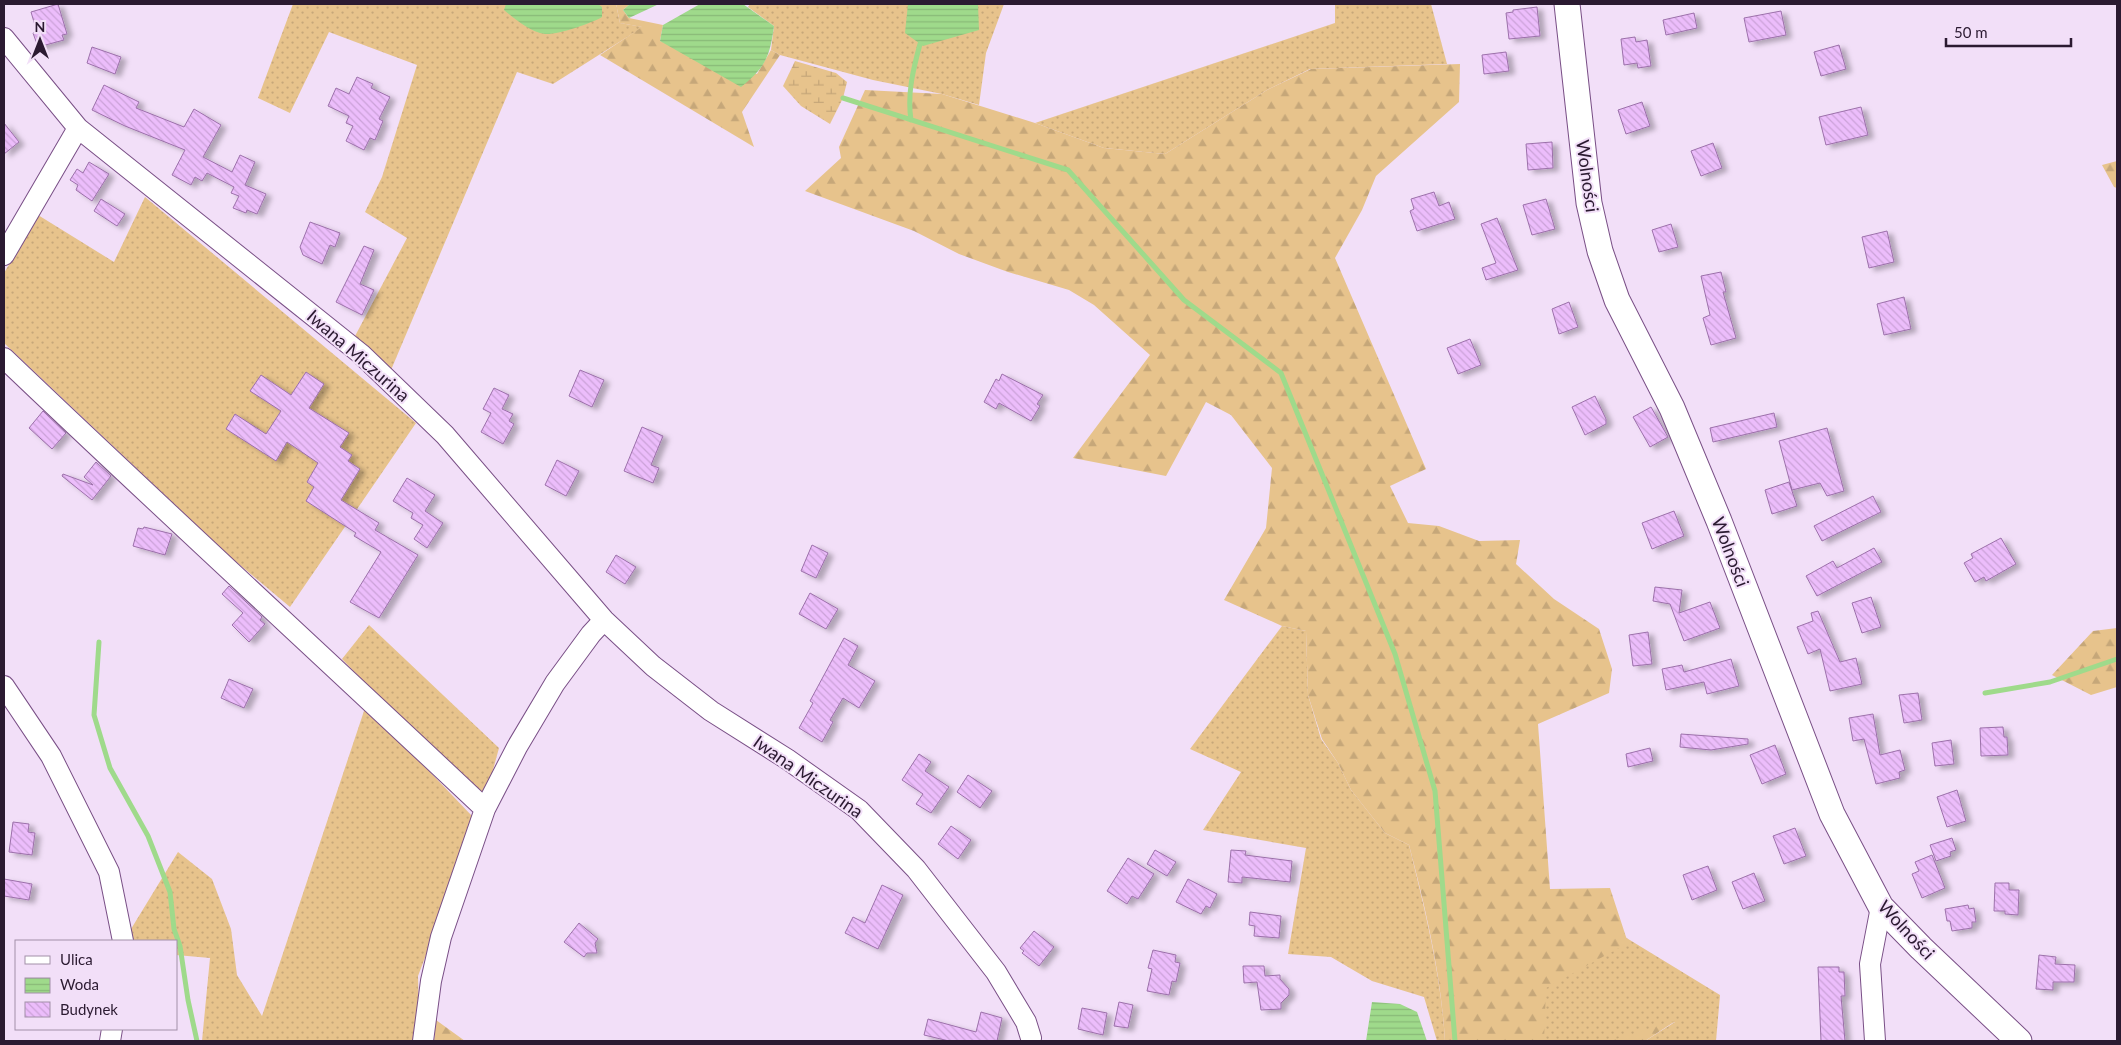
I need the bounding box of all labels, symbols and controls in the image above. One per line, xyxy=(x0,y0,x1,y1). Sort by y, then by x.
north arrow xyxy=(15,15,65,65)
scale bar xyxy=(1946,15,2071,47)
text: N xyxy=(35,18,45,35)
text: 50 m xyxy=(1954,23,1988,41)
street label: Wolności xyxy=(1572,138,1604,214)
street label: Iwana Miczurina xyxy=(303,305,415,406)
street label: Wolności xyxy=(1708,514,1754,590)
street label: Iwana Miczurina xyxy=(749,730,868,822)
street label: Wolności xyxy=(1874,895,1940,964)
legend xyxy=(15,940,178,1030)
text: Ulica xyxy=(60,950,93,968)
text: Woda xyxy=(60,975,99,993)
text: Budynek xyxy=(60,1000,118,1018)

